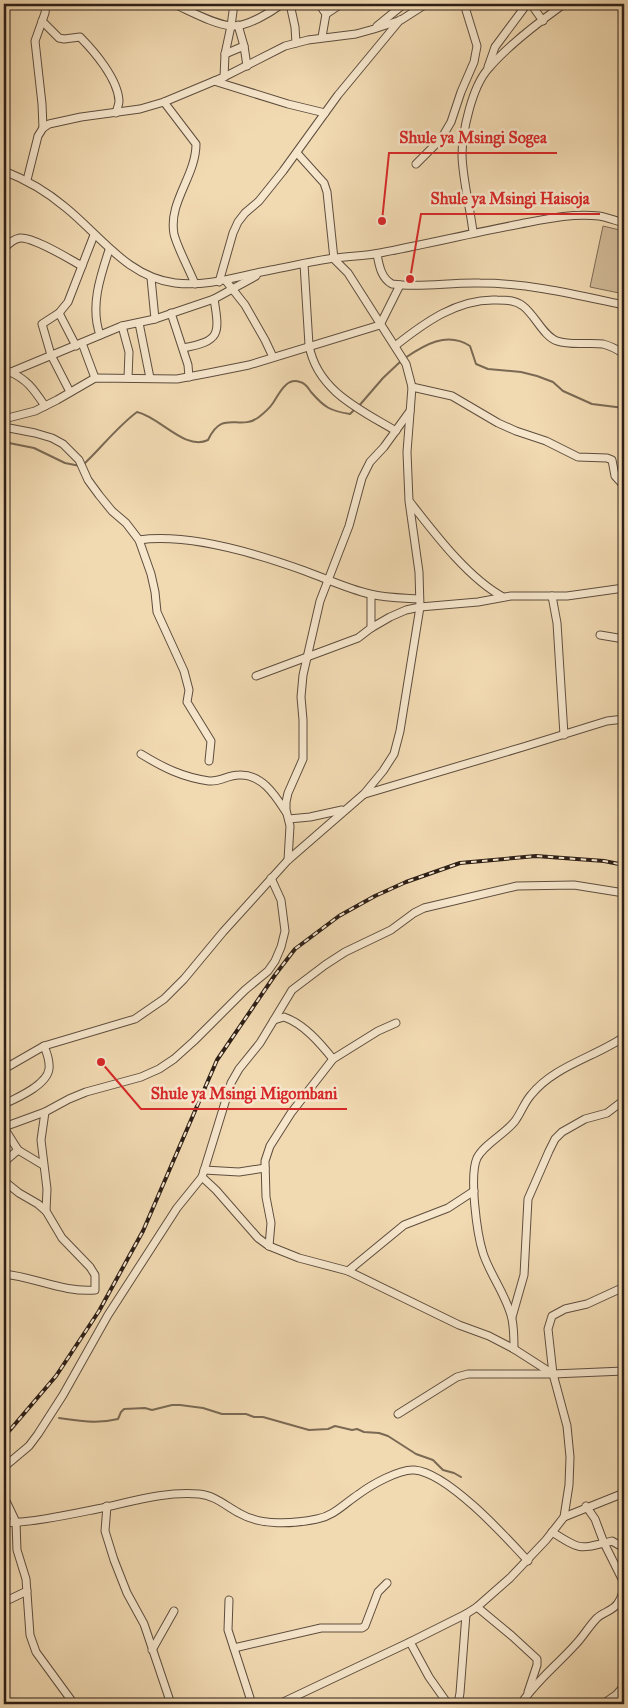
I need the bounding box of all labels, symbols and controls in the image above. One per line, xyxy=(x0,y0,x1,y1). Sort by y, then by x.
callout: Shule ya Msingi Sogea xyxy=(389,122,557,153)
text: Shule ya Msingi Sogea xyxy=(399,128,548,148)
callout: Shule ya Msingi Haisoja xyxy=(421,183,600,214)
text: Shule ya Msingi Haisoja xyxy=(431,189,591,209)
callout: Shule ya Msingi Migombani xyxy=(141,1078,347,1109)
text: Shule ya Msingi Migombani xyxy=(151,1084,338,1104)

